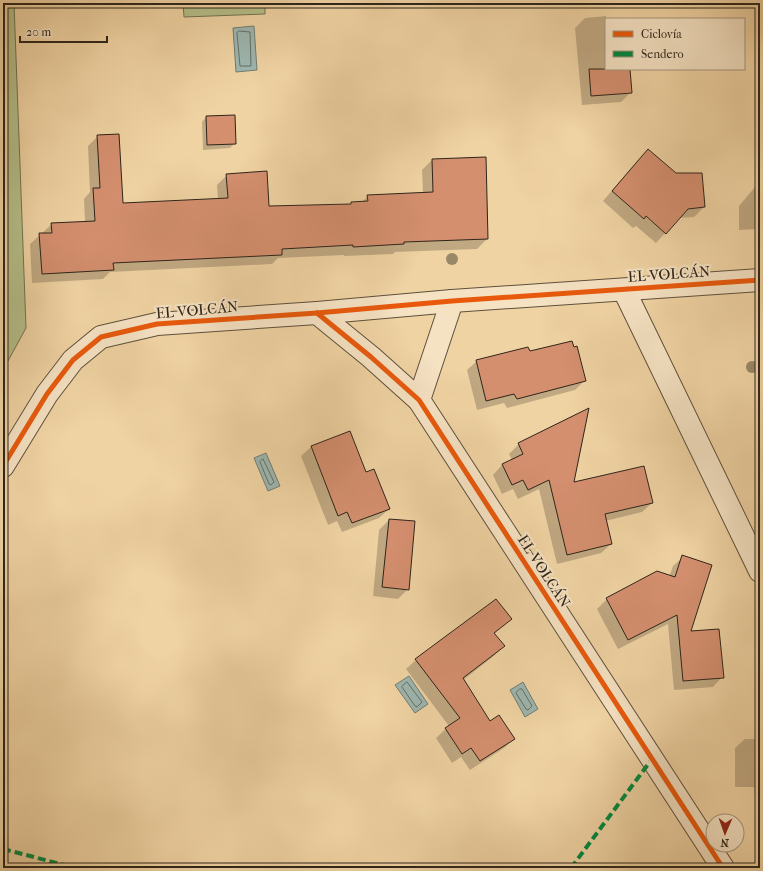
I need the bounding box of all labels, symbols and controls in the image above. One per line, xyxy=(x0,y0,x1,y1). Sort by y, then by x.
scale bar xyxy=(20,18,107,44)
legend xyxy=(605,18,745,70)
text: 20 m xyxy=(26,25,51,39)
text: Ciclovía xyxy=(641,27,682,41)
text: Sendero xyxy=(641,47,684,61)
street label: EL VOLCÁN xyxy=(627,262,712,286)
street label: EL VOLCÁN xyxy=(155,297,240,323)
street label: EL VOLCÁN xyxy=(514,531,574,611)
north arrow xyxy=(705,813,745,853)
text: N xyxy=(720,836,729,849)

